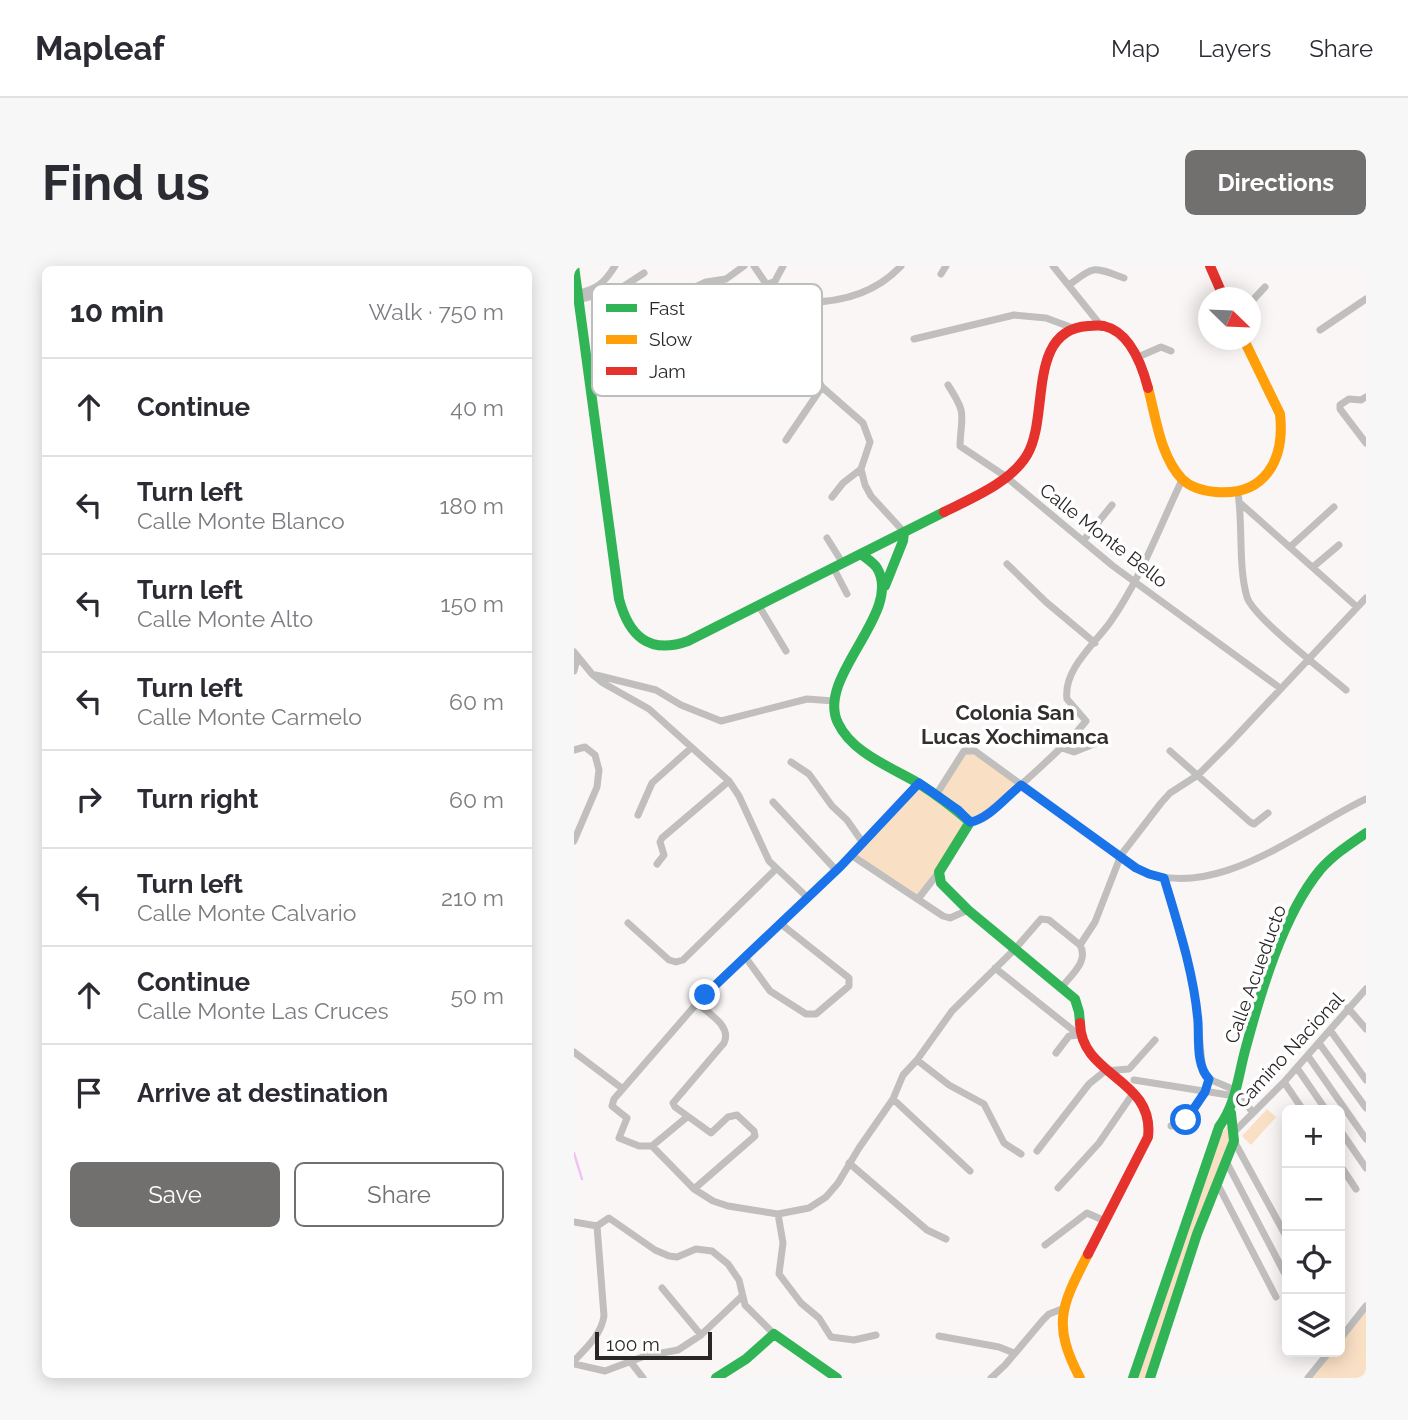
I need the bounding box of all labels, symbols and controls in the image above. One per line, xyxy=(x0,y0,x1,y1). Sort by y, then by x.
text: Mapleaf xyxy=(35,29,165,68)
text: Map xyxy=(1111,34,1160,63)
text: Layers xyxy=(1198,34,1271,63)
text: Share xyxy=(1309,34,1373,63)
button: Directions xyxy=(1185,150,1366,215)
text: Find us xyxy=(42,154,210,211)
legend xyxy=(592,284,822,396)
north arrow xyxy=(1198,287,1261,350)
text: 10 min xyxy=(70,294,164,329)
text: Fast xyxy=(649,297,685,319)
text: Walk · 750 m xyxy=(369,298,504,325)
text: Slow xyxy=(649,328,693,350)
text: Jam xyxy=(649,360,686,382)
icon: ahead xyxy=(70,388,108,426)
text: Continue xyxy=(137,392,250,422)
text: 40 m xyxy=(450,394,504,421)
text: Turn left xyxy=(137,477,243,507)
street label: Calle Monte Bello xyxy=(1036,478,1172,592)
icon: left xyxy=(70,486,108,524)
text: 180 m xyxy=(439,492,504,519)
text: Calle Monte Blanco xyxy=(137,507,345,534)
text: Turn left xyxy=(137,575,243,605)
icon: left xyxy=(70,584,108,622)
text: 150 m xyxy=(441,590,504,617)
text: Calle Monte Alto xyxy=(137,605,313,632)
text: Turn left xyxy=(137,673,243,703)
icon: left xyxy=(70,682,108,720)
text: 60 m xyxy=(449,688,504,715)
district label: Colonia San Lucas Xochimanca xyxy=(921,700,1109,749)
text: Calle Monte Carmelo xyxy=(137,703,362,730)
icon: right xyxy=(70,780,108,818)
text: Turn right xyxy=(137,784,258,814)
text: 60 m xyxy=(449,786,504,813)
text: Turn left xyxy=(137,869,243,899)
icon: left xyxy=(70,878,108,916)
text: 210 m xyxy=(441,884,504,911)
text: Calle Monte Calvario xyxy=(137,899,356,926)
street label: Calle Acueducto xyxy=(1220,902,1290,1046)
text: Continue xyxy=(137,967,250,997)
icon: ahead xyxy=(70,976,108,1014)
route end xyxy=(689,979,720,1010)
text: 50 m xyxy=(450,982,504,1009)
street label: Camino Nacional xyxy=(1230,987,1349,1112)
text: Calle Monte Las Cruces xyxy=(137,997,389,1024)
icon: arrive xyxy=(70,1074,108,1112)
text: Arrive at destination xyxy=(137,1078,388,1108)
route start xyxy=(1170,1104,1201,1135)
map controls xyxy=(1282,1105,1345,1357)
button: + xyxy=(1282,1105,1345,1168)
button: Save xyxy=(70,1162,280,1227)
button: Share xyxy=(294,1162,504,1227)
button: − xyxy=(1282,1168,1345,1231)
button: locate xyxy=(1282,1231,1345,1294)
button: layers xyxy=(1282,1294,1345,1357)
scale bar xyxy=(595,1329,712,1361)
text: 100 m xyxy=(606,1333,660,1355)

